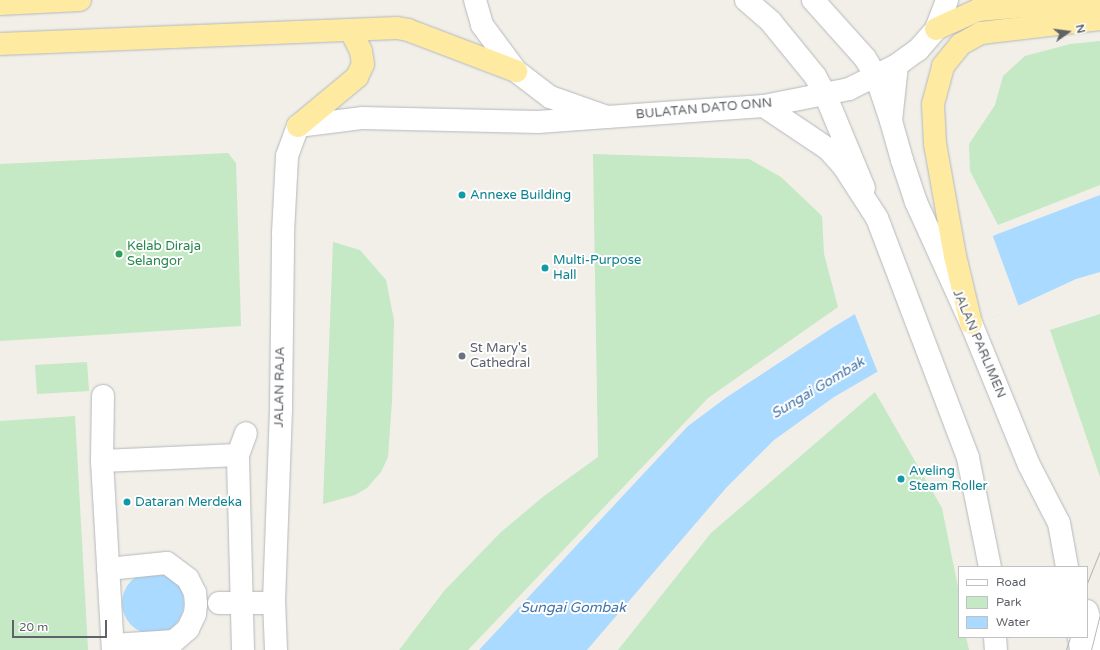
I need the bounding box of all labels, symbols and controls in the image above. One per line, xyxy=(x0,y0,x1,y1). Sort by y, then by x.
north arrow xyxy=(1048,12,1088,52)
text: N xyxy=(1073,23,1088,35)
street label: BULATAN DATO ONN xyxy=(635,95,773,123)
place label: Annexe Building xyxy=(470,187,571,203)
marker: Annexe Building xyxy=(457,190,467,200)
place label: Kelab Diraja Selangor xyxy=(127,239,201,270)
marker: Kelab Diraja Selangor xyxy=(114,249,124,259)
place label: Multi-Purpose Hall xyxy=(553,253,641,284)
marker: Multi-Purpose Hall xyxy=(540,263,550,273)
street label: JALAN PARLIMEN xyxy=(949,288,1009,400)
place label: St Mary's Cathedral xyxy=(470,341,530,372)
street label: JALAN RAJA xyxy=(271,346,289,428)
marker: St Mary's Cathedral xyxy=(457,351,467,361)
water label: Sungai Gombak xyxy=(768,354,868,422)
place label: Aveling Steam Roller xyxy=(909,464,988,495)
marker: Aveling Steam Roller xyxy=(896,474,906,484)
place label: Dataran Merdeka xyxy=(135,494,242,510)
marker: Dataran Merdeka xyxy=(122,497,132,507)
legend xyxy=(958,566,1088,638)
text: Road xyxy=(996,575,1026,589)
text: Park xyxy=(996,595,1022,609)
water label: Sungai Gombak xyxy=(520,600,626,616)
scale bar xyxy=(14,612,109,638)
text: Water xyxy=(996,615,1030,629)
text: 20 m xyxy=(19,620,48,634)

